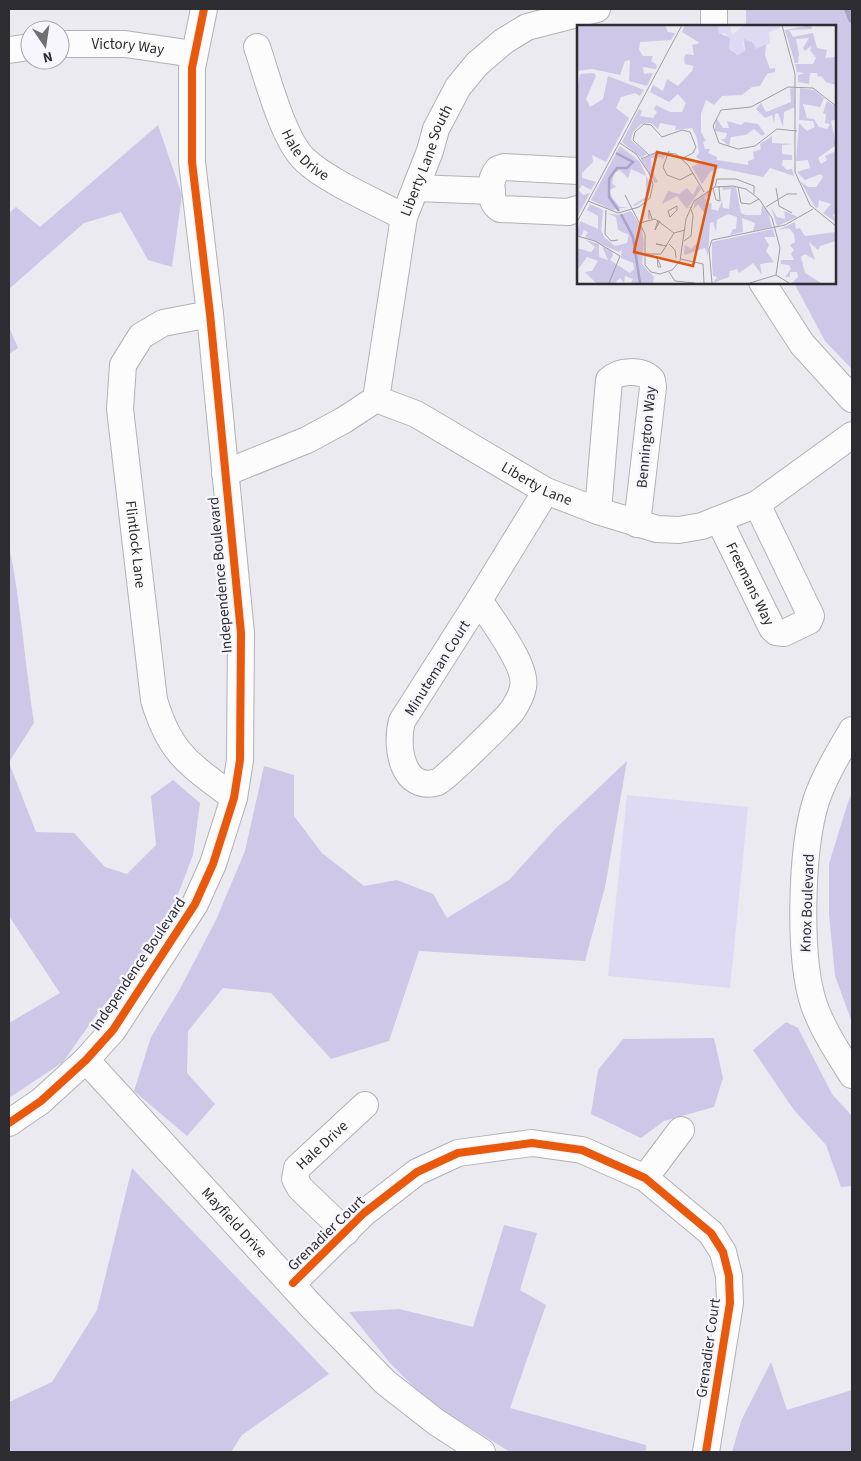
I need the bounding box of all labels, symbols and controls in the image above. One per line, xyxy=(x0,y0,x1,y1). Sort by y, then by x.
north arrow xyxy=(20,20,70,70)
inset map xyxy=(577,25,836,284)
street label: Victory Way xyxy=(92,34,165,61)
text: N xyxy=(41,46,54,67)
street label: Liberty Lane South xyxy=(395,101,458,219)
street label: Hale Drive xyxy=(276,126,333,186)
street label: Bennington Way xyxy=(632,385,661,489)
street label: Liberty Lane xyxy=(497,457,575,511)
street label: Independence Boulevard xyxy=(203,496,238,654)
street label: Flintlock Lane xyxy=(120,500,151,589)
street label: Freemans Way xyxy=(720,539,779,629)
street label: Minuteman Court xyxy=(399,616,475,720)
street label: Knox Boulevard xyxy=(795,853,820,953)
street label: Independence Boulevard xyxy=(86,893,191,1035)
street label: Hale Drive xyxy=(292,1116,353,1175)
street label: Mayfield Drive xyxy=(196,1183,272,1262)
street label: Grenadier Court xyxy=(283,1191,370,1276)
street label: Grenadier Court xyxy=(691,1297,726,1399)

